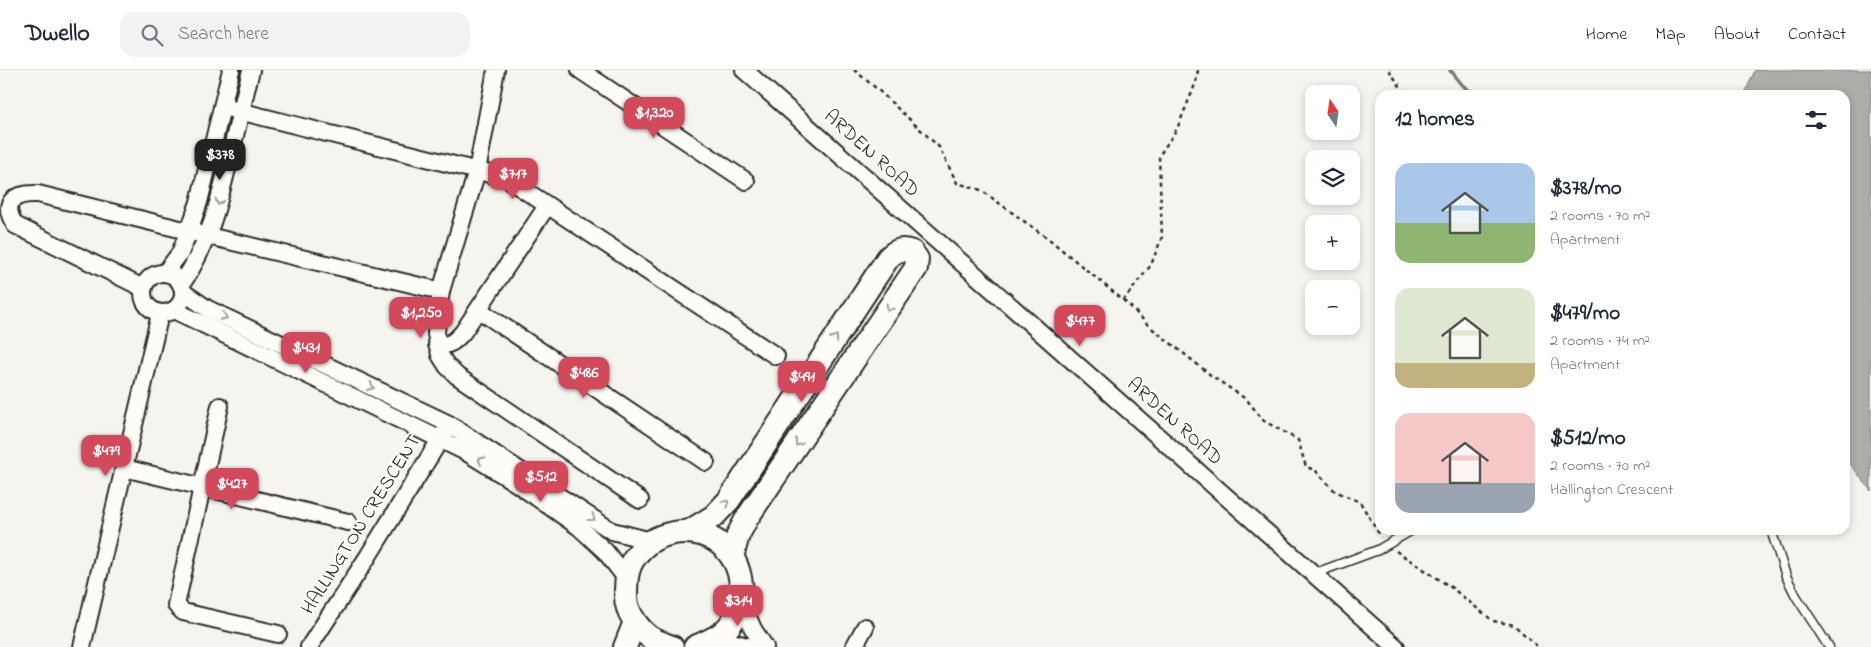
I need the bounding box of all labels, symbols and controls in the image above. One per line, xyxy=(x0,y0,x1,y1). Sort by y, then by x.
search box xyxy=(120,12,470,57)
text: Dwello xyxy=(25,17,90,52)
icon: search xyxy=(138,21,166,49)
text: Search here xyxy=(178,21,269,48)
text: Home xyxy=(1586,22,1627,48)
text: Map xyxy=(1655,22,1686,48)
text: About xyxy=(1714,22,1760,48)
text: Contact xyxy=(1788,22,1846,48)
north arrow xyxy=(1305,85,1360,140)
map controls xyxy=(1305,85,1360,335)
pin: $1,320 xyxy=(613,97,695,139)
text: $1,320 xyxy=(635,101,674,125)
street label: ARDEN ROAD xyxy=(817,103,925,205)
text: 12 homes xyxy=(1395,105,1475,135)
icon: filters xyxy=(1802,106,1830,134)
pin: $378 xyxy=(190,138,250,181)
text: $378 xyxy=(206,143,234,167)
button: layers xyxy=(1305,150,1360,205)
pin: $717 xyxy=(483,158,543,200)
text: $717 xyxy=(499,162,527,186)
text: $378/mo xyxy=(1550,174,1622,204)
icon: home xyxy=(1435,183,1495,243)
one-way arrow xyxy=(214,198,225,207)
text: 2 rooms · 70 m² xyxy=(1550,204,1650,228)
button: + xyxy=(1305,215,1360,270)
text: Apartment xyxy=(1550,228,1620,252)
button: − xyxy=(1305,280,1360,335)
pin: $1,250 xyxy=(380,296,462,339)
text: $479/mo xyxy=(1550,299,1620,329)
text: $1,250 xyxy=(400,301,442,325)
one-way arrow xyxy=(886,303,895,312)
pin: $477 xyxy=(1050,304,1110,347)
icon: home xyxy=(1435,308,1495,368)
text: $477 xyxy=(1065,309,1095,333)
one-way arrow xyxy=(219,311,228,322)
text: 2 rooms · 74 m² xyxy=(1550,329,1650,353)
pin: $431 xyxy=(276,332,336,374)
one-way arrow xyxy=(829,334,839,343)
text: $431 xyxy=(292,336,320,360)
text: Apartment xyxy=(1550,353,1620,377)
pin: $486 xyxy=(554,356,614,399)
pin: $491 xyxy=(772,360,832,403)
text: $486 xyxy=(569,361,599,385)
text: $491 xyxy=(789,365,815,389)
street label: ARDEN ROAD xyxy=(1120,371,1228,473)
one-way arrow xyxy=(366,381,375,391)
text: $512/mo xyxy=(1550,424,1626,454)
street label: HALLINGTON CRESCENT xyxy=(295,429,429,621)
icon: home xyxy=(1435,433,1495,493)
pin: $479 xyxy=(76,434,136,477)
one-way arrow xyxy=(795,437,804,447)
text: $479 xyxy=(92,439,120,463)
text: 2 rooms · 70 m² xyxy=(1550,454,1650,478)
one-way arrow xyxy=(477,457,486,467)
pin: $512 xyxy=(511,460,571,503)
text: $512 xyxy=(525,465,557,489)
pin: $427 xyxy=(202,468,262,510)
text: $427 xyxy=(217,472,247,496)
text: Hallington Crescent xyxy=(1550,478,1673,502)
one-way arrow xyxy=(721,499,730,508)
one-way arrow xyxy=(587,512,596,521)
pin: $314 xyxy=(708,584,768,627)
text: $314 xyxy=(724,589,752,613)

